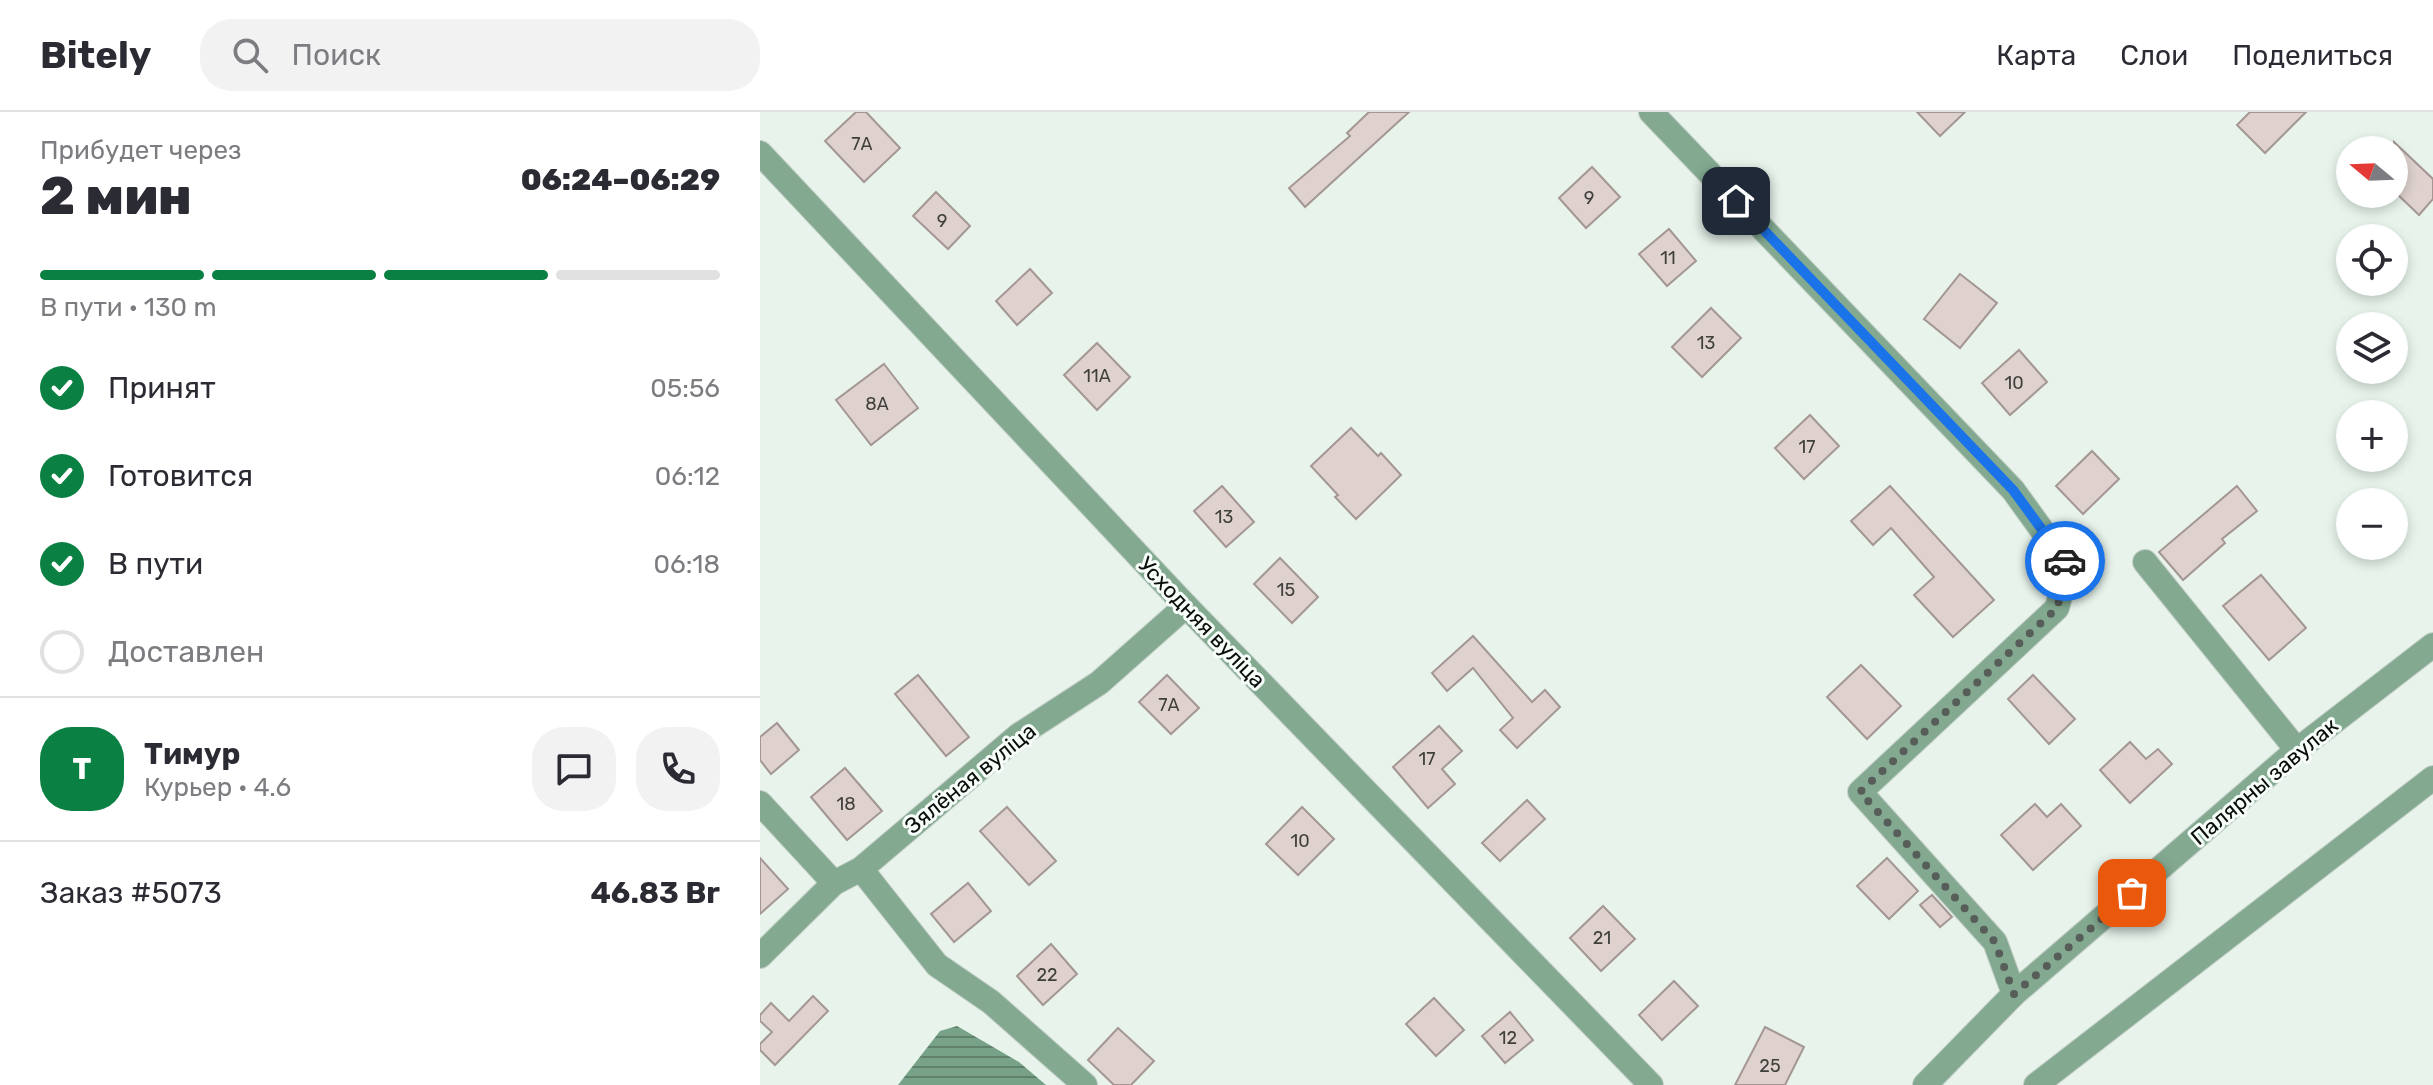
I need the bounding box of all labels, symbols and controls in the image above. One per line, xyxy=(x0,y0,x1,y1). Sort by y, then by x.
search box xyxy=(200,19,760,91)
text: Bitely xyxy=(40,32,152,78)
icon: search xyxy=(228,33,272,77)
text: Поиск xyxy=(292,37,381,73)
text: Карта xyxy=(1996,39,2076,72)
text: Слои xyxy=(2120,39,2188,72)
text: Поделиться xyxy=(2232,39,2393,72)
house number: 7А xyxy=(851,133,873,155)
text: Прибудет через xyxy=(40,135,241,166)
north arrow xyxy=(2336,136,2408,208)
map controls xyxy=(2336,136,2408,560)
text: 06:24–06:29 xyxy=(521,162,720,198)
text: 2 мин xyxy=(40,165,192,227)
pin xyxy=(1702,167,1770,235)
icon: home xyxy=(1714,179,1758,223)
house number: 9 xyxy=(1584,187,1594,209)
house number: 9 xyxy=(937,210,947,232)
button: locate xyxy=(2336,224,2408,296)
house number: 11 xyxy=(1660,247,1676,269)
text: В пути · 130 m xyxy=(40,292,217,323)
button: layers xyxy=(2336,312,2408,384)
house number: 13 xyxy=(1697,332,1715,354)
house number: 11А xyxy=(1083,365,1111,387)
icon: check xyxy=(40,366,84,410)
text: Принят xyxy=(108,370,216,406)
house number: 10 xyxy=(2004,372,2024,394)
text: 05:56 xyxy=(650,373,720,404)
house number: 8А xyxy=(865,393,889,415)
button: + xyxy=(2336,400,2408,472)
house number: 17 xyxy=(1799,436,1815,458)
icon: check xyxy=(40,454,84,498)
text: Готовится xyxy=(108,458,253,494)
text: 06:12 xyxy=(655,461,720,492)
button: − xyxy=(2336,488,2408,560)
house number: 13 xyxy=(1215,506,1233,528)
courier xyxy=(2025,521,2105,601)
icon: car xyxy=(2043,539,2087,583)
icon: check xyxy=(40,542,84,586)
text: В пути xyxy=(108,546,203,582)
text: 06:18 xyxy=(653,549,720,580)
street label: Усходняя вуліца xyxy=(1132,551,1271,693)
house number: 15 xyxy=(1277,579,1295,601)
text: Доставлен xyxy=(108,634,264,670)
house number: 7А xyxy=(1158,694,1180,716)
street label: Палярны завулак xyxy=(2185,712,2344,851)
street label: Зялёная вуліца xyxy=(899,717,1041,840)
button: chat xyxy=(532,727,616,811)
button: phone xyxy=(636,727,720,811)
text: Тимур xyxy=(144,736,240,772)
house number: 17 xyxy=(1419,748,1435,770)
text: Т xyxy=(73,751,91,787)
text: Курьер · 4.6 xyxy=(144,772,291,803)
house number: 18 xyxy=(836,793,856,815)
house number: 10 xyxy=(1290,830,1310,852)
pin xyxy=(2098,859,2166,927)
icon: bag xyxy=(2110,871,2154,915)
text: Заказ #5073 xyxy=(40,875,222,911)
text: 46.83 Br xyxy=(590,875,720,911)
house number: 21 xyxy=(1593,927,1611,949)
house number: 22 xyxy=(1036,964,1058,986)
house number: 12 xyxy=(1499,1027,1517,1049)
house number: 25 xyxy=(1759,1055,1781,1077)

